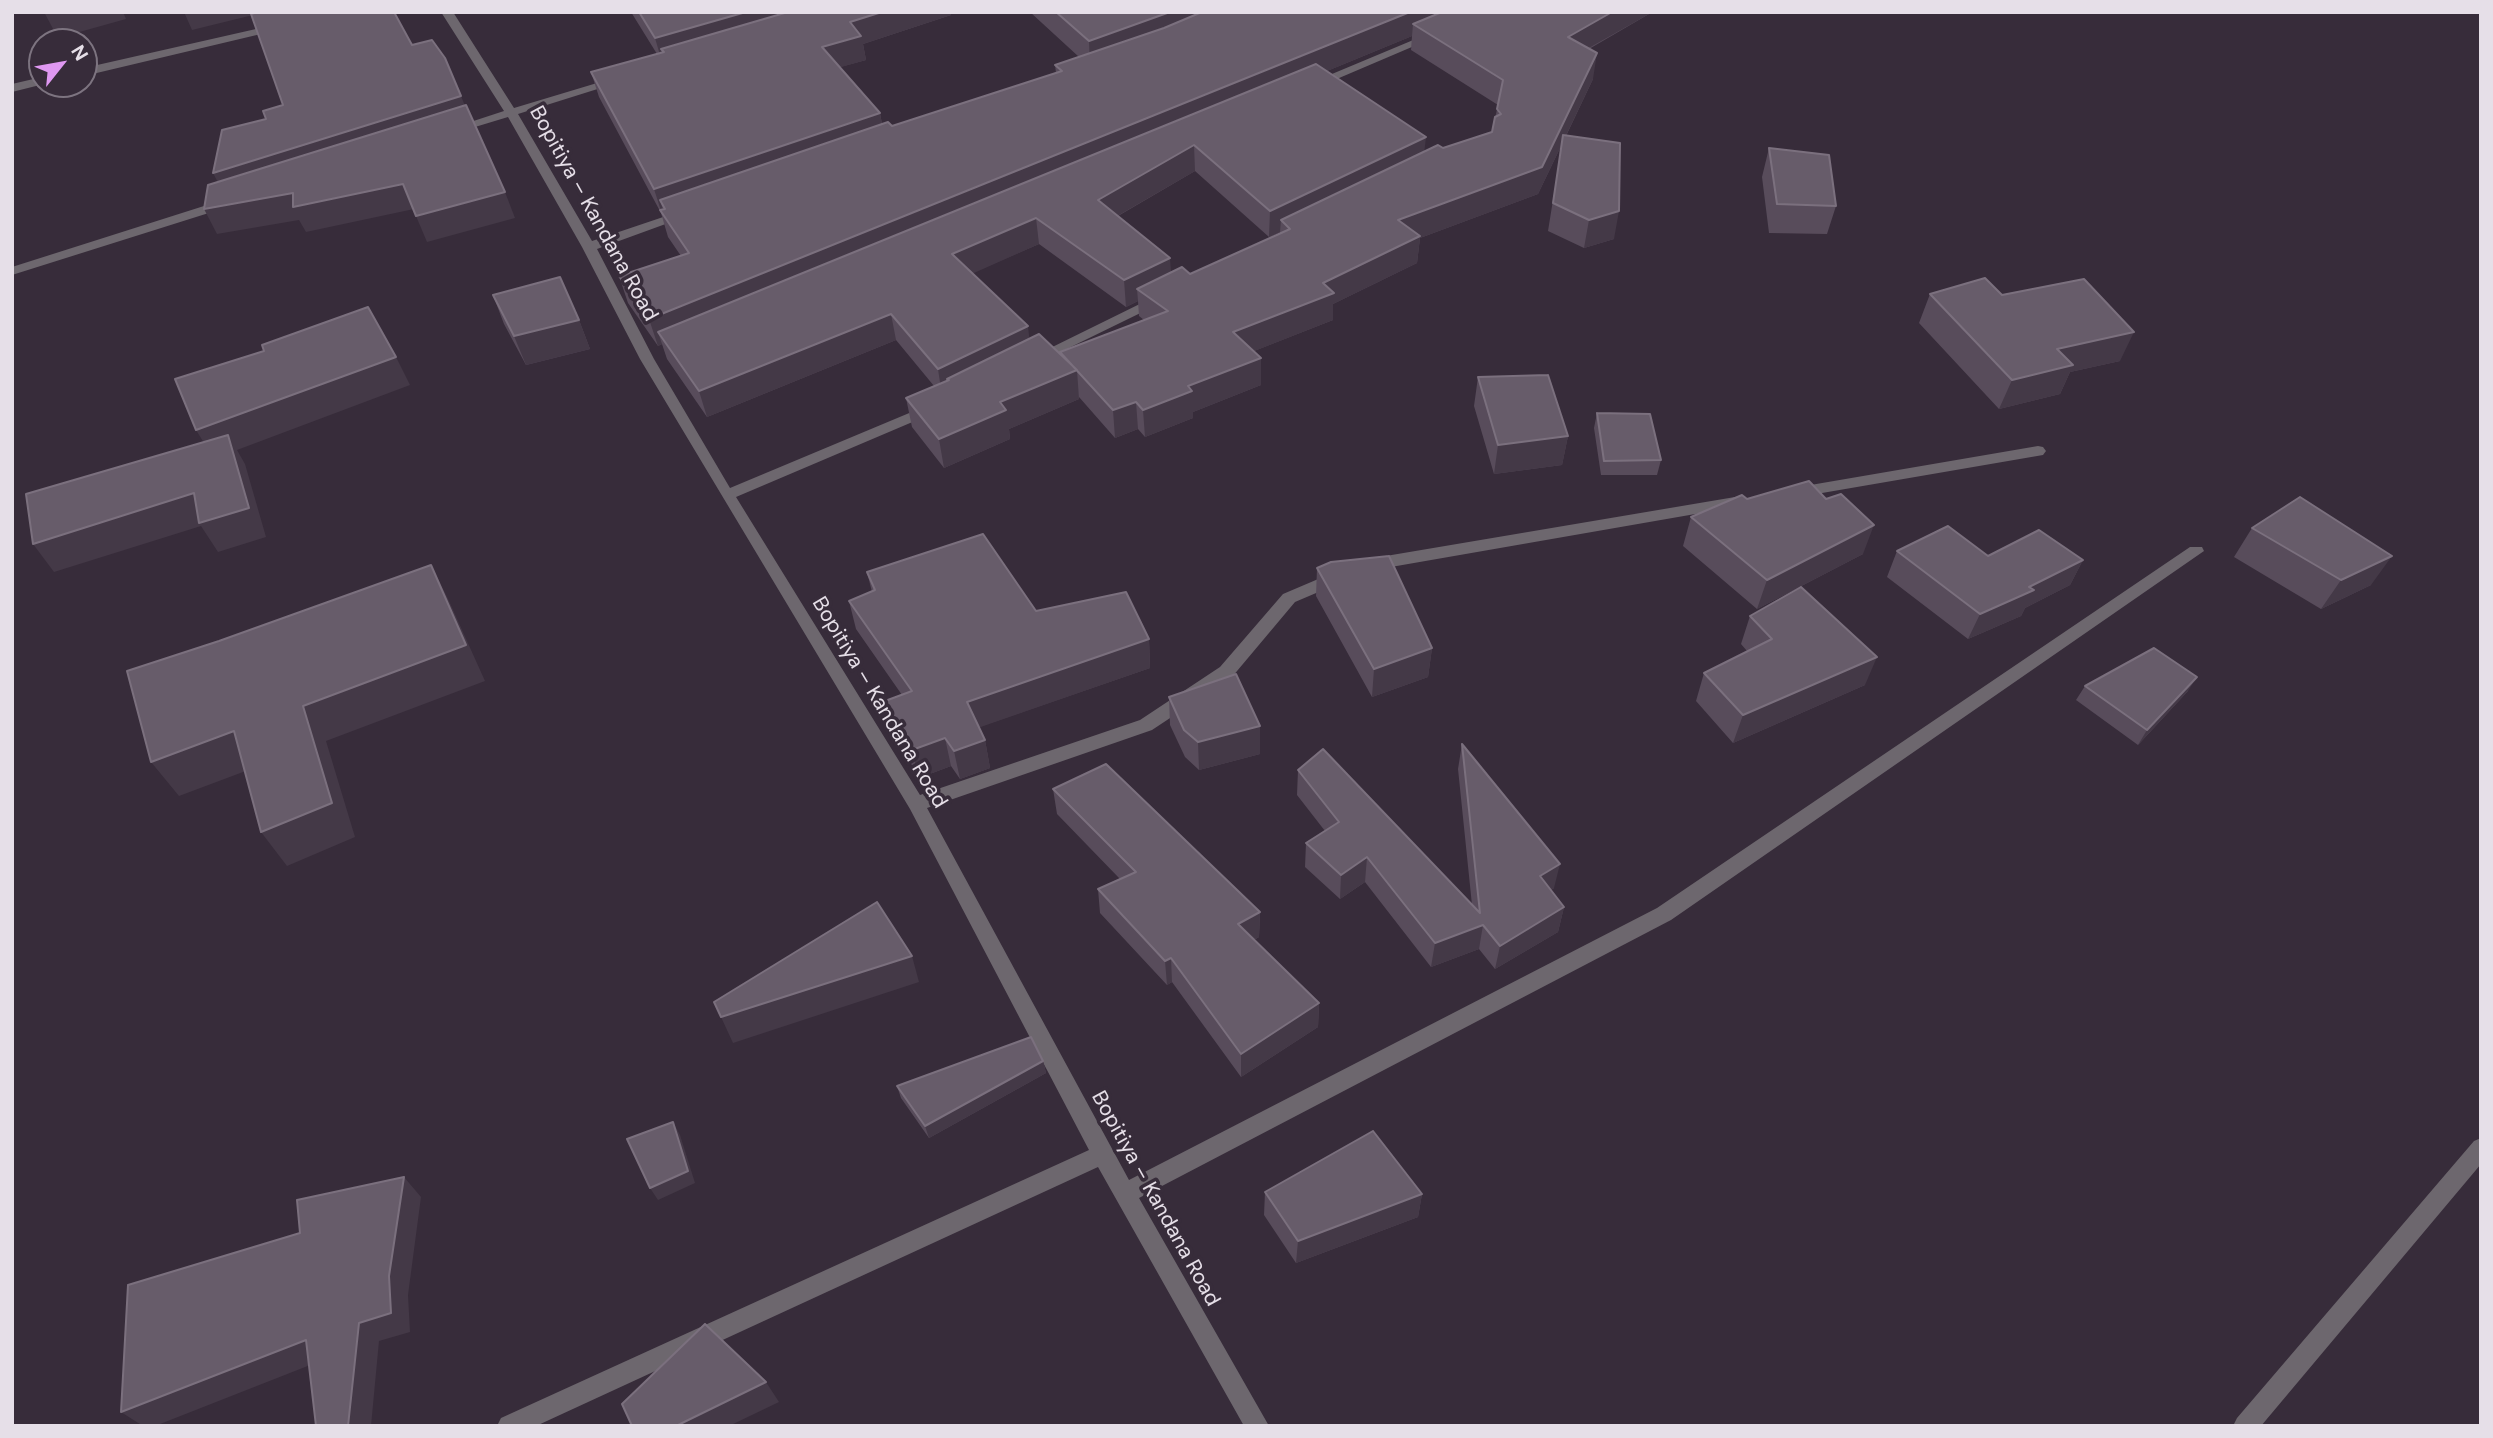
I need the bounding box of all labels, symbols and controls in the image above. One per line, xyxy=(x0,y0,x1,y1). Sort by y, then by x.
north arrow xyxy=(28,28,98,98)
text: N xyxy=(65,41,94,65)
street label: Bopitiya – Kandana Road xyxy=(523,102,663,326)
street label: Bopitiya – Kandana Road xyxy=(806,593,952,813)
street label: Bopitiya – Kandana Road xyxy=(1085,1087,1225,1311)

